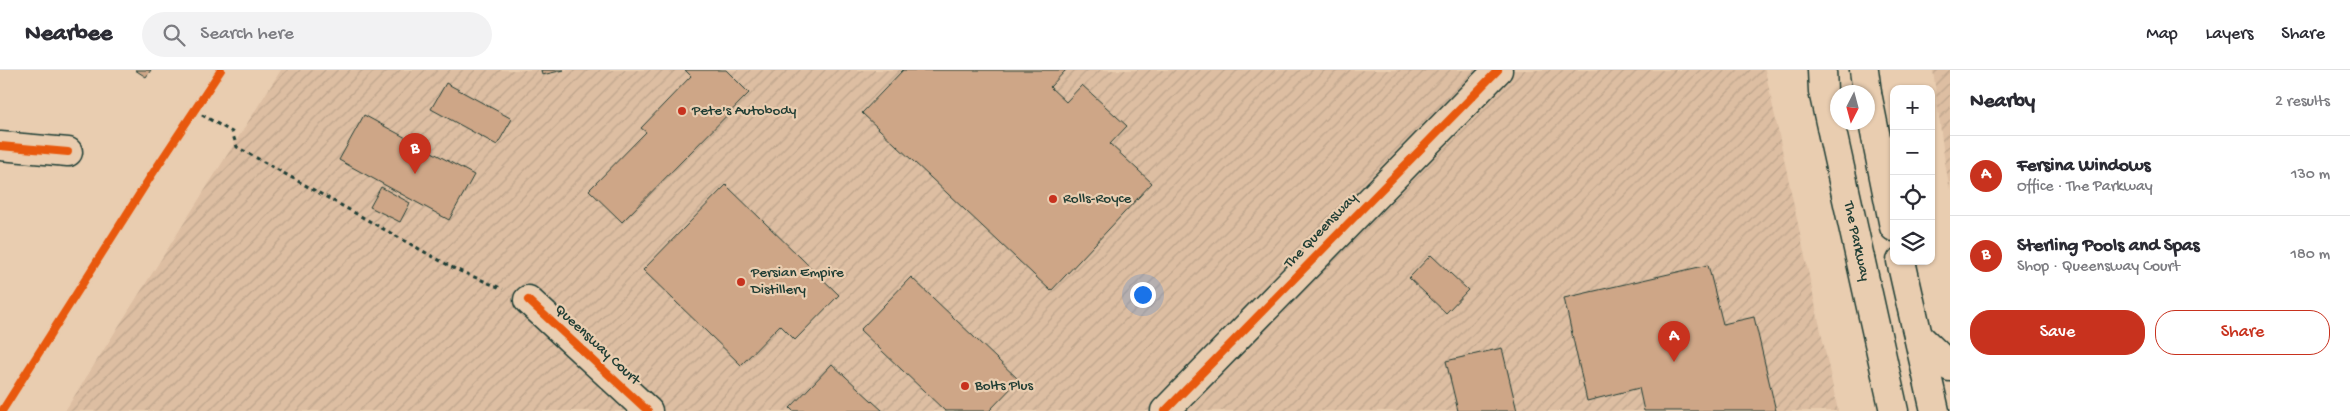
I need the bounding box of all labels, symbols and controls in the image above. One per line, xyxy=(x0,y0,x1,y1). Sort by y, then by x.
search box xyxy=(142,12,492,57)
text: Nearbee xyxy=(25,20,112,49)
icon: search xyxy=(160,21,188,49)
text: Search here xyxy=(200,23,294,46)
text: Map xyxy=(2146,24,2178,45)
text: Layers xyxy=(2206,24,2253,45)
text: Share xyxy=(2281,24,2325,45)
north arrow xyxy=(1830,85,1875,130)
map controls xyxy=(1890,85,1935,265)
button: + xyxy=(1890,85,1935,130)
text: Nearby xyxy=(1970,90,2035,115)
text: 2 results xyxy=(2275,93,2330,112)
place label: Pete's Autobody xyxy=(691,102,797,120)
marker: Pete's Autobody xyxy=(676,105,688,117)
button: − xyxy=(1890,130,1935,175)
pin: B xyxy=(399,133,431,174)
text: Fersina Windows xyxy=(2017,155,2150,178)
text: A xyxy=(1981,166,1991,185)
text: 130 m xyxy=(2291,166,2330,185)
button: locate xyxy=(1890,175,1935,220)
text: Office · The Parkway xyxy=(2017,178,2153,197)
street label: The Queensway xyxy=(1280,189,1362,273)
place label: Rolls-Royce xyxy=(1063,190,1132,208)
marker: Rolls-Royce xyxy=(1047,193,1059,205)
street label: The Parkway xyxy=(1839,199,1874,283)
button: layers xyxy=(1890,220,1935,265)
text: Sterling Pools and Spas xyxy=(2017,235,2200,258)
text: B xyxy=(1982,246,1990,265)
text: 180 m xyxy=(2291,246,2330,265)
text: Shop · Queensway Court xyxy=(2017,258,2180,277)
place label: Persian Empire Distillery xyxy=(750,264,844,299)
marker: Persian Empire Distillery xyxy=(735,276,747,288)
your location xyxy=(1130,282,1156,308)
street label: Queensway Court xyxy=(550,301,645,391)
button: Save xyxy=(1970,310,2145,355)
button: Share xyxy=(2155,310,2330,355)
pin: A xyxy=(1658,321,1690,362)
place label: Bolts Plus xyxy=(974,377,1034,395)
marker: Bolts Plus xyxy=(959,380,971,392)

